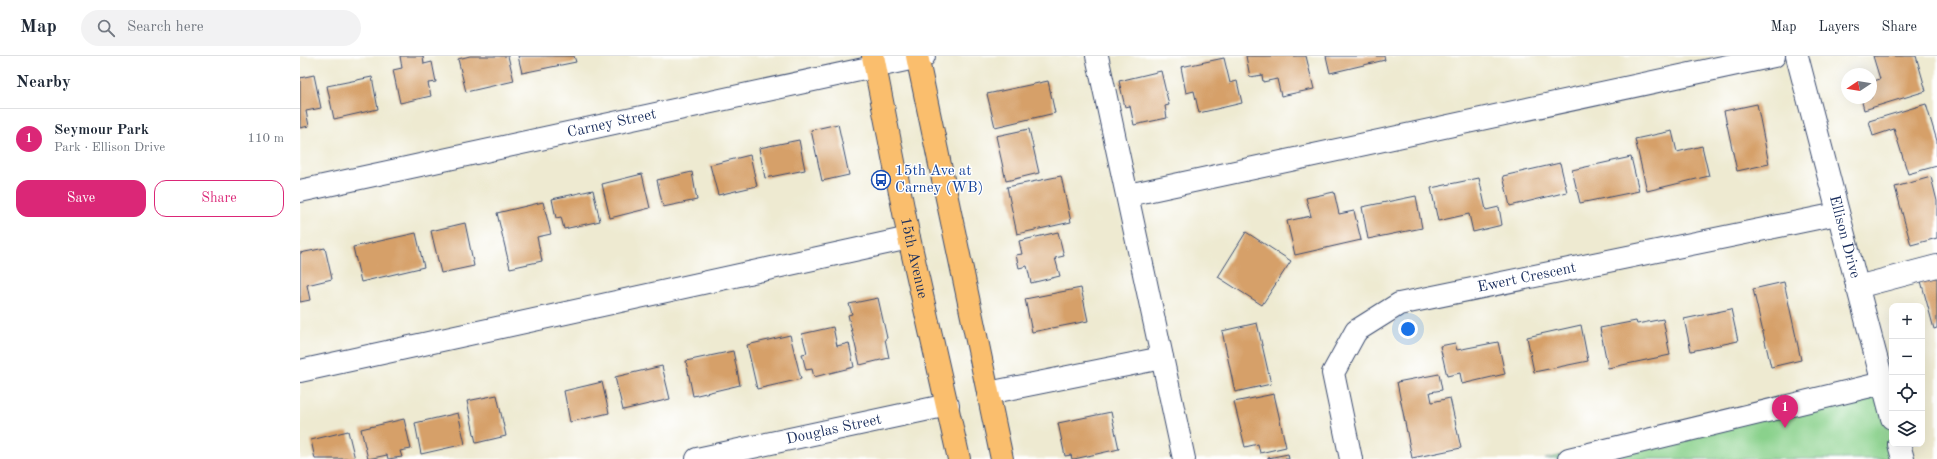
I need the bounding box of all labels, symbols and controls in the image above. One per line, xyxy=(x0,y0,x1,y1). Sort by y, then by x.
search box xyxy=(81,10,361,46)
icon: search xyxy=(95,17,117,39)
text: Map xyxy=(20,18,57,37)
text: Search here xyxy=(127,20,204,35)
text: Map xyxy=(1771,20,1797,34)
text: Layers xyxy=(1819,20,1860,34)
text: Share xyxy=(1882,20,1917,34)
north arrow xyxy=(1841,68,1877,104)
text: Nearby xyxy=(16,74,71,91)
street label: Carney Street xyxy=(566,107,658,140)
text: Seymour Park xyxy=(54,123,149,138)
text: 1 xyxy=(25,132,33,145)
text: 110 m xyxy=(247,132,284,145)
text: Park · Ellison Drive xyxy=(54,141,165,154)
place label: 15th Ave at Carney (WB) xyxy=(895,164,983,196)
bus stop icon: 15th Ave at Carney (WB) xyxy=(870,169,892,191)
button: Save xyxy=(16,180,146,217)
button: Share xyxy=(154,180,284,217)
street label: Ellison Drive xyxy=(1826,194,1863,280)
street label: 15th Avenue xyxy=(898,216,930,300)
street label: Ewert Crescent xyxy=(1476,260,1577,295)
map controls xyxy=(1889,303,1925,447)
button: + xyxy=(1889,303,1925,339)
your location xyxy=(1398,319,1418,339)
button: − xyxy=(1889,339,1925,375)
button: locate xyxy=(1889,375,1925,411)
pin: 1 xyxy=(1772,395,1798,428)
button: layers xyxy=(1889,411,1925,447)
street label: Douglas Street xyxy=(785,412,883,447)

